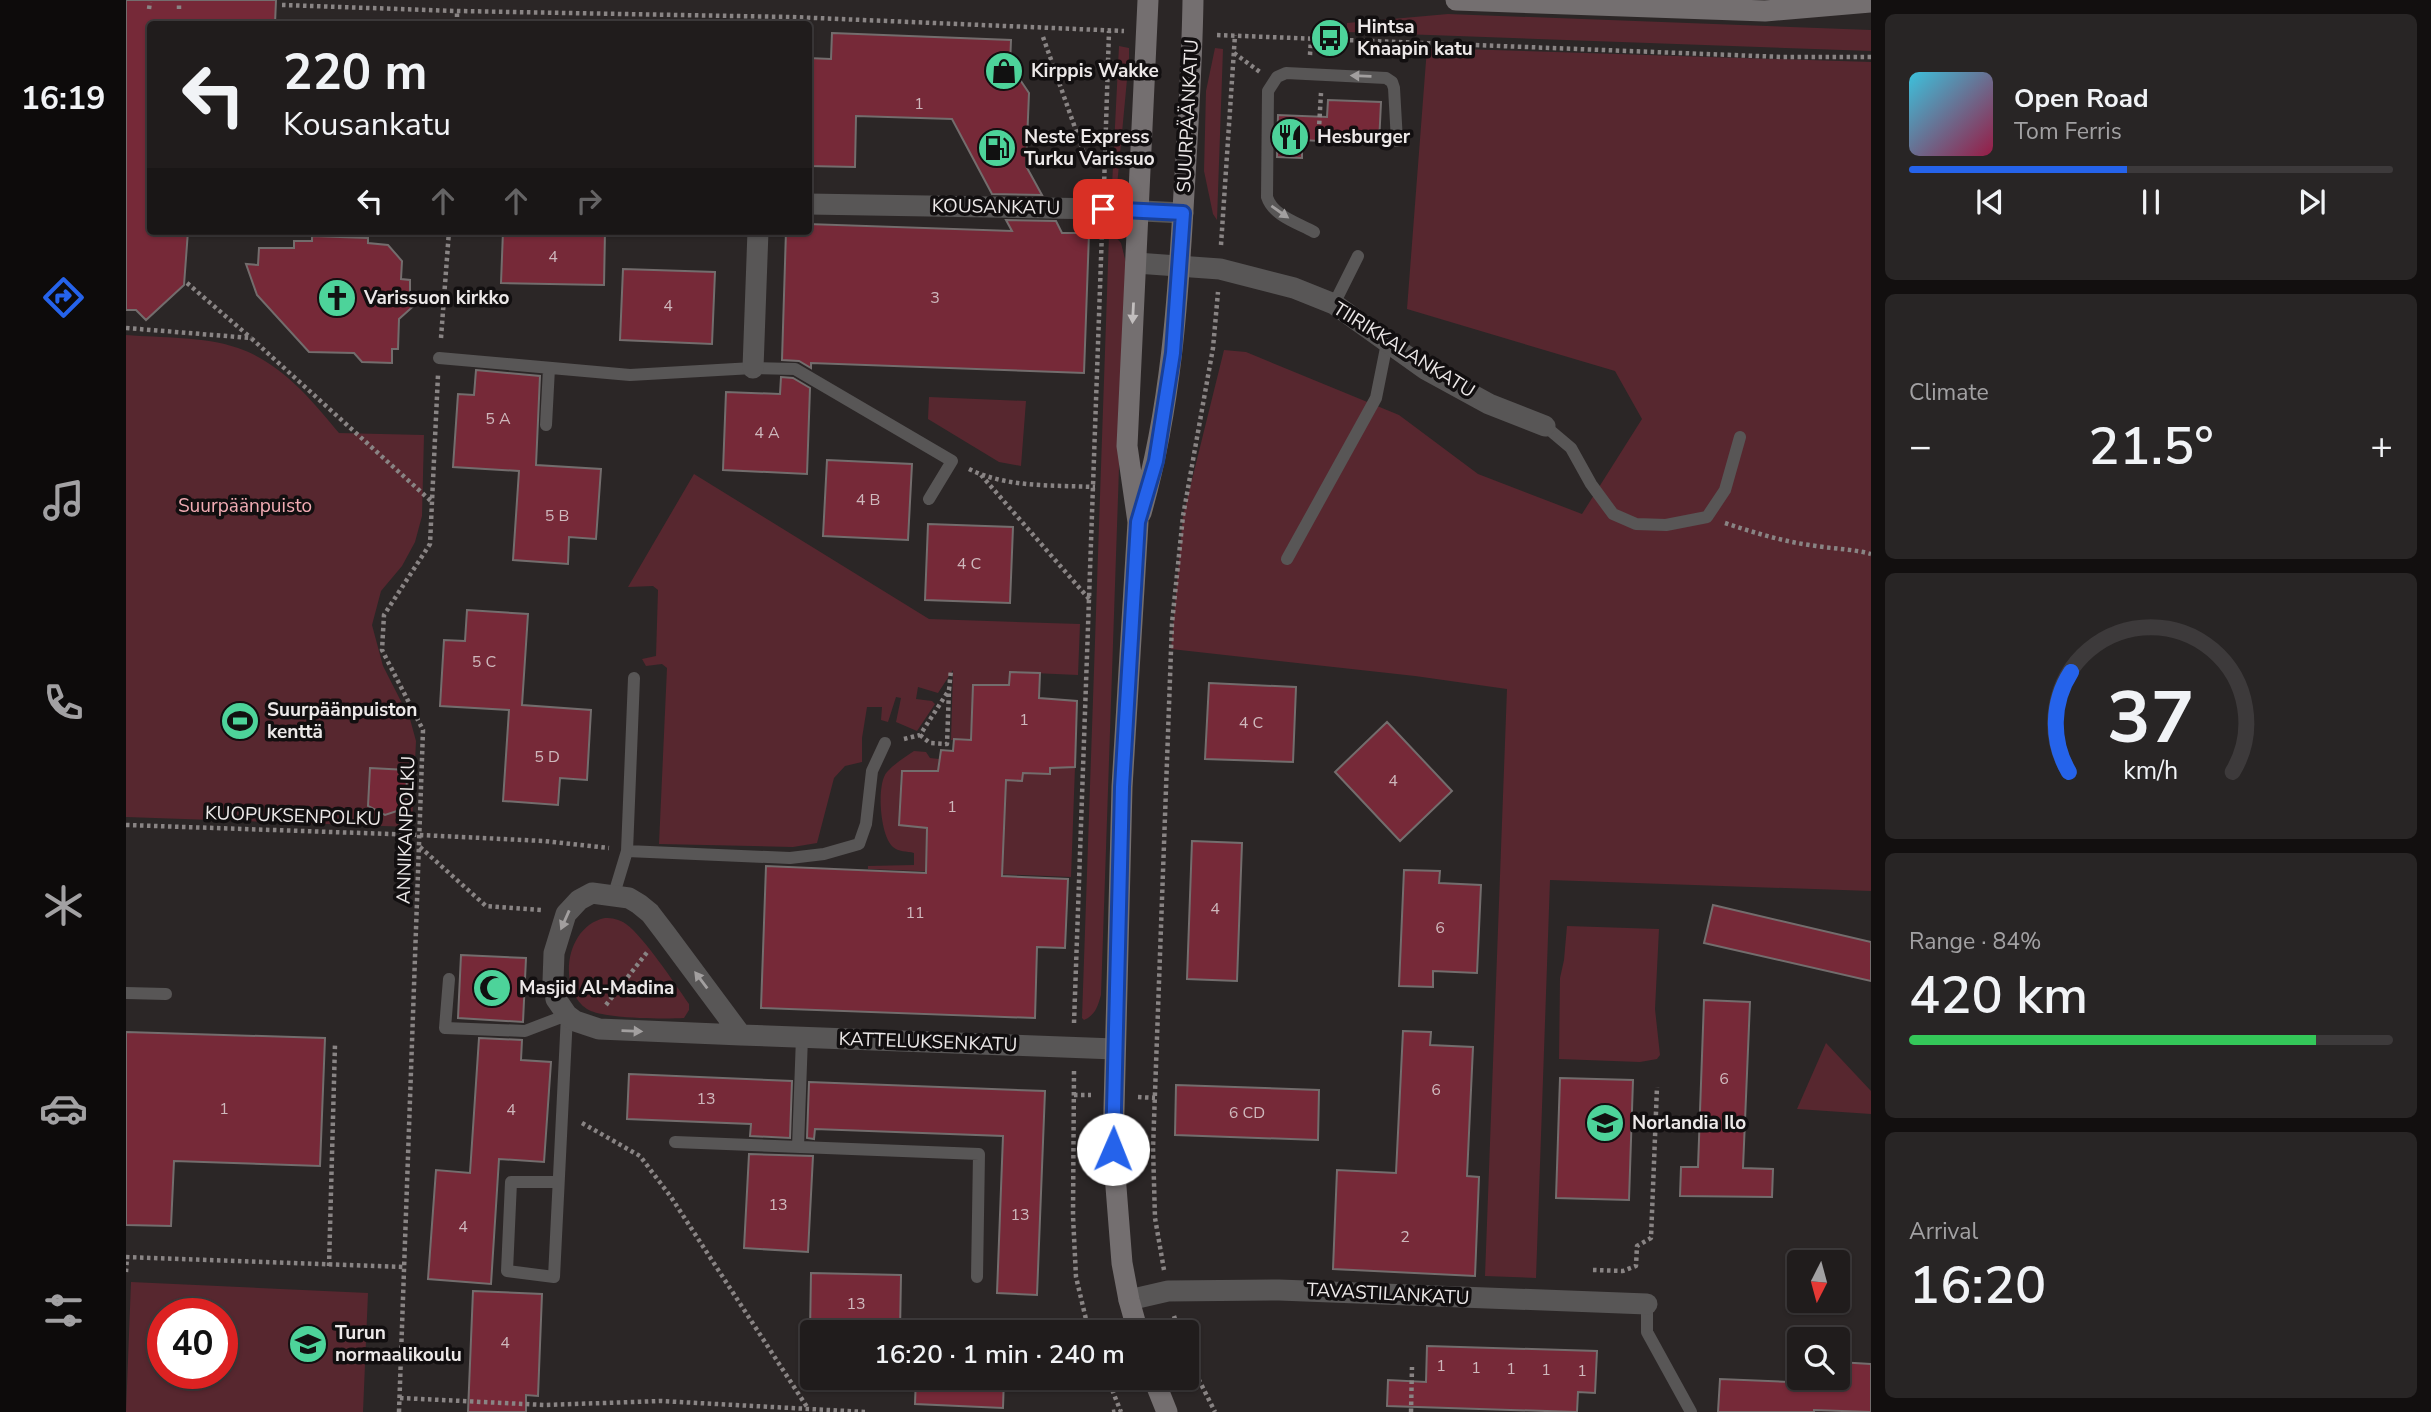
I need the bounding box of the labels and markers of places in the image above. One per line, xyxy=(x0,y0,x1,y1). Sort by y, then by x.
place label: Hintsa Knaapin katu xyxy=(1357,14,1473,62)
bus stop icon: Hintsa Knaapin katu xyxy=(1309,17,1351,59)
shop icon: Kirppis Wakke xyxy=(983,50,1025,92)
place label: Kirppis Wakke xyxy=(1031,58,1159,84)
restaurant icon: Hesburger xyxy=(1269,116,1311,158)
place label: Neste Express Turku Varissuo xyxy=(1024,124,1155,172)
place label: Hesburger xyxy=(1317,124,1411,150)
fuel station icon: Neste Express Turku Varissuo xyxy=(976,127,1018,169)
pin xyxy=(1073,179,1133,239)
church icon: Varissuon kirkko xyxy=(316,277,358,319)
place label: Varissuon kirkko xyxy=(363,285,509,311)
place label: Suurpäänpuiston kenttä xyxy=(267,697,417,745)
sports icon: Suurpäänpuiston kenttä xyxy=(219,700,261,742)
mosque icon: Masjid Al-Madina xyxy=(471,967,513,1009)
place label: Masjid Al-Madina xyxy=(519,975,674,1001)
school or university icon: Norlandia Ilo xyxy=(1584,1102,1626,1144)
place label: Norlandia Ilo xyxy=(1632,1110,1746,1136)
place label: Turun normaalikoulu xyxy=(335,1320,462,1368)
school or university icon: Turun normaalikoulu xyxy=(287,1323,329,1365)

